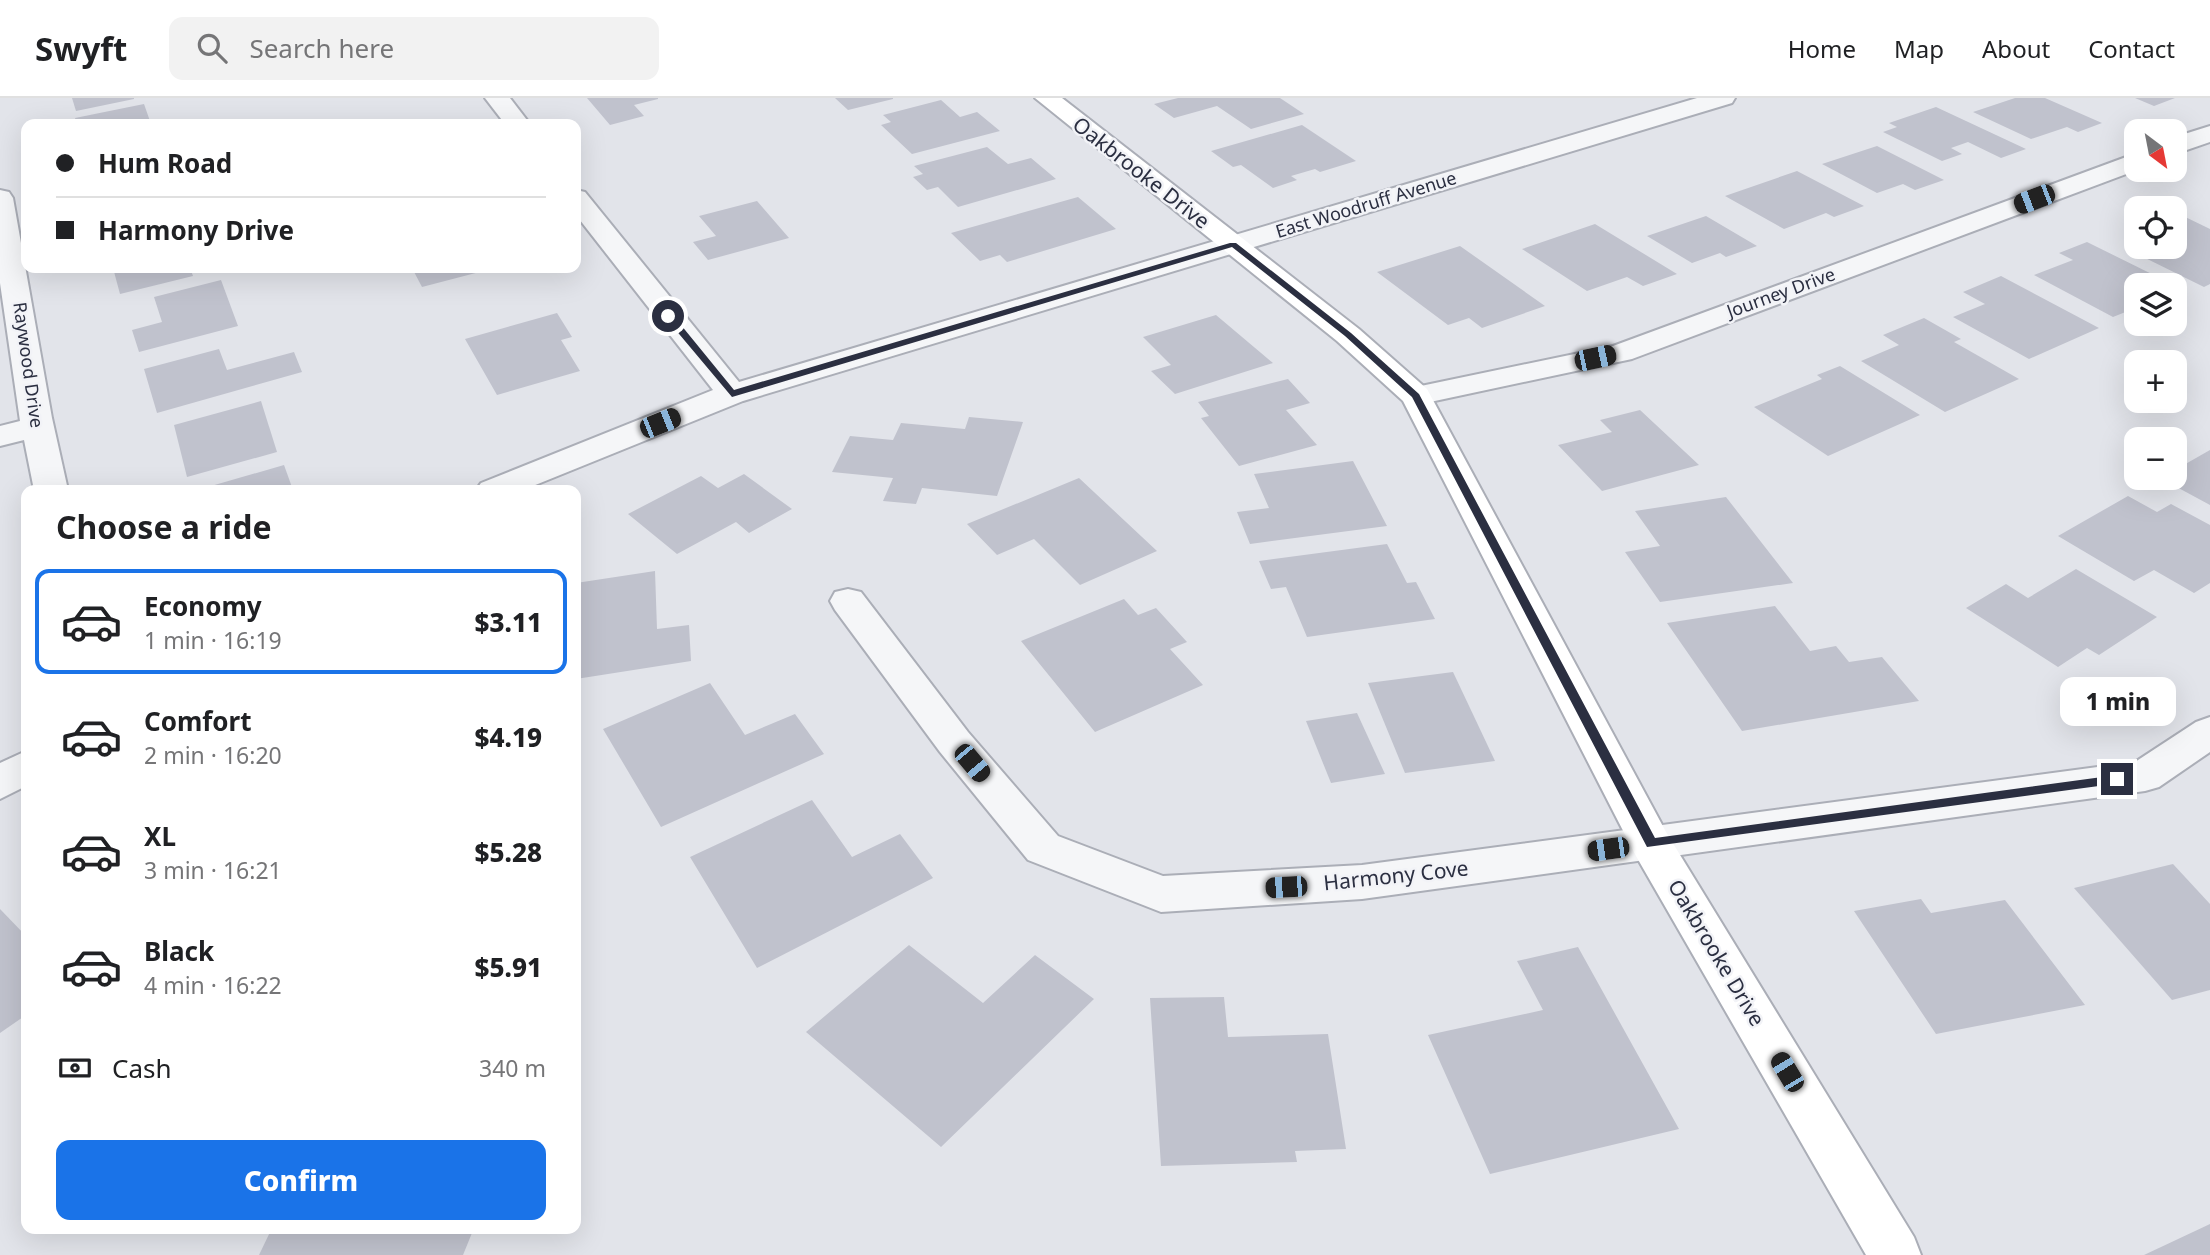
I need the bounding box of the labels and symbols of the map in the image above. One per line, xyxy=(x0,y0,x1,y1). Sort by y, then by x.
street label: Oakbrooke Drive xyxy=(1067,110,1216,234)
north arrow xyxy=(2124,119,2188,182)
street label: East Woodruff Avenue xyxy=(1272,165,1459,243)
car xyxy=(2011,182,2058,216)
street label: Journey Drive xyxy=(1721,261,1838,323)
street label: Raywood Drive xyxy=(8,300,50,429)
route start xyxy=(652,300,684,332)
car xyxy=(1573,343,1618,373)
car xyxy=(637,405,684,441)
callout: 1 min xyxy=(2059,678,2175,726)
car xyxy=(951,740,994,786)
route end xyxy=(2101,763,2133,795)
car xyxy=(1586,836,1631,862)
street label: Harmony Cove xyxy=(1322,853,1470,897)
street label: Oakbrooke Drive xyxy=(1662,874,1772,1031)
car xyxy=(1265,875,1308,899)
car xyxy=(1768,1049,1807,1095)

